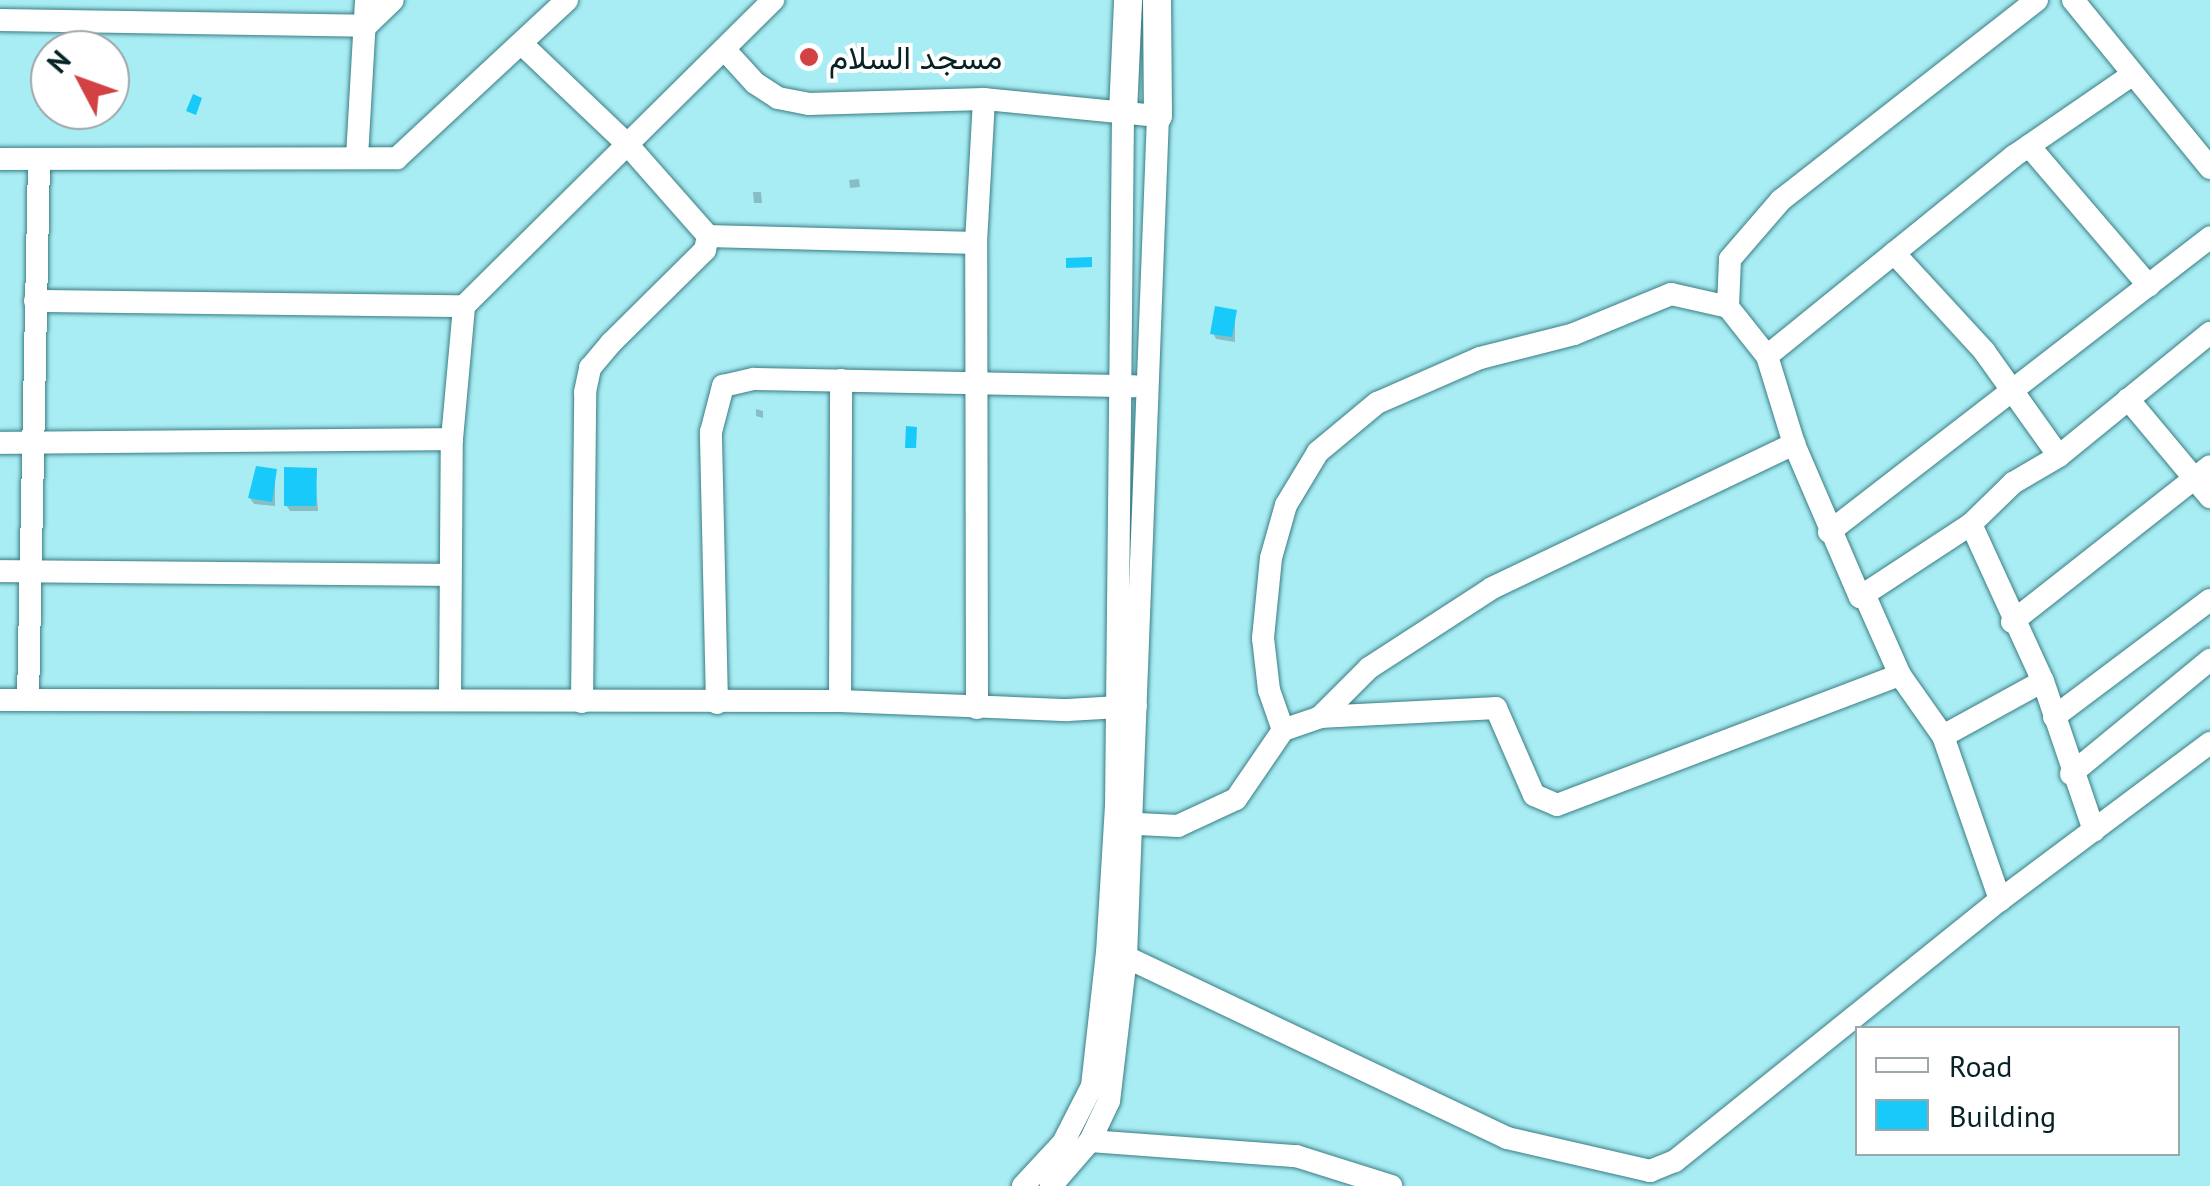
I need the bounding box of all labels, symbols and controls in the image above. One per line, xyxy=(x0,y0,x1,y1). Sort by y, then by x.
north arrow xyxy=(30,30,130,130)
place label: مسجد السلام xyxy=(829,38,1002,76)
text: N xyxy=(38,42,78,80)
marker: مسجد السلام xyxy=(798,46,820,68)
legend xyxy=(1855,1026,2180,1156)
text: Road xyxy=(1949,1046,2013,1085)
text: Building xyxy=(1949,1096,2056,1135)

